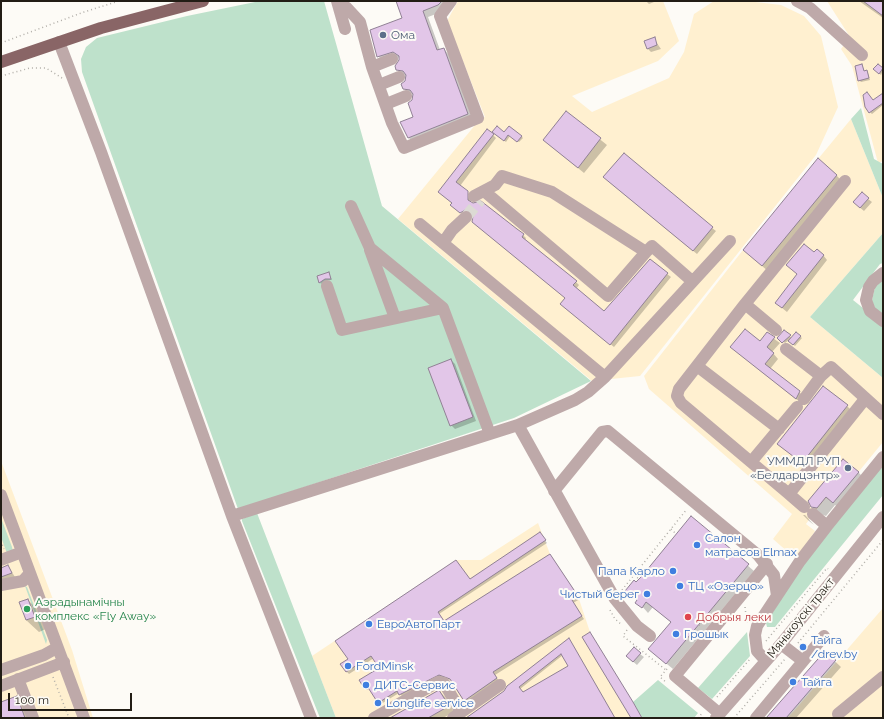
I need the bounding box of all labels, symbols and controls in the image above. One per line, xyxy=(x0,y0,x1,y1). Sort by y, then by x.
place label: Ома xyxy=(391,28,415,42)
marker: Ома xyxy=(378,30,388,40)
place label: УММДЛ РУП «Белдарцэнтр» xyxy=(750,454,840,482)
marker: УММДЛ РУП «Белдарцэнтр» xyxy=(843,463,853,473)
place label: Салон матрасов Elmax xyxy=(705,531,797,559)
marker: Салон матрасов Elmax xyxy=(692,540,702,550)
place label: Папа Карло xyxy=(598,564,665,578)
marker: Папа Карло xyxy=(668,566,678,576)
street label: Мянькоўскі тракт xyxy=(764,575,838,661)
place label: ТЦ «Озерцо» xyxy=(688,579,764,593)
marker: ТЦ «Озерцо» xyxy=(675,581,685,591)
place label: Чистый берег xyxy=(560,587,639,601)
marker: Чистый берег xyxy=(642,589,652,599)
place label: Аэрадынамічны комплекс «Fly Away» xyxy=(35,595,156,623)
marker: Аэрадынамічны комплекс «Fly Away» xyxy=(22,604,32,614)
place label: Добрыя леки xyxy=(696,610,771,624)
marker: Добрыя леки xyxy=(683,612,693,622)
place label: ЕвроАвтоПарт xyxy=(377,617,461,631)
marker: ЕвроАвтоПарт xyxy=(364,619,374,629)
place label: Грошык xyxy=(684,627,729,641)
marker: Грошык xyxy=(671,629,681,639)
place label: Тайга /drev.by xyxy=(811,633,858,661)
marker: Тайга /drev.by xyxy=(798,642,808,652)
place label: FordMinsk xyxy=(356,659,414,673)
marker: FordMinsk xyxy=(343,661,353,671)
place label: Тайга xyxy=(801,675,832,689)
marker: Тайга xyxy=(788,677,798,687)
place label: ДИТС-Сервис xyxy=(374,678,455,692)
marker: ДИТС-Сервис xyxy=(361,680,371,690)
scale bar xyxy=(10,685,134,711)
text: 100 m xyxy=(15,693,49,707)
place label: Longlife service xyxy=(386,696,474,710)
marker: Longlife service xyxy=(373,698,383,708)

